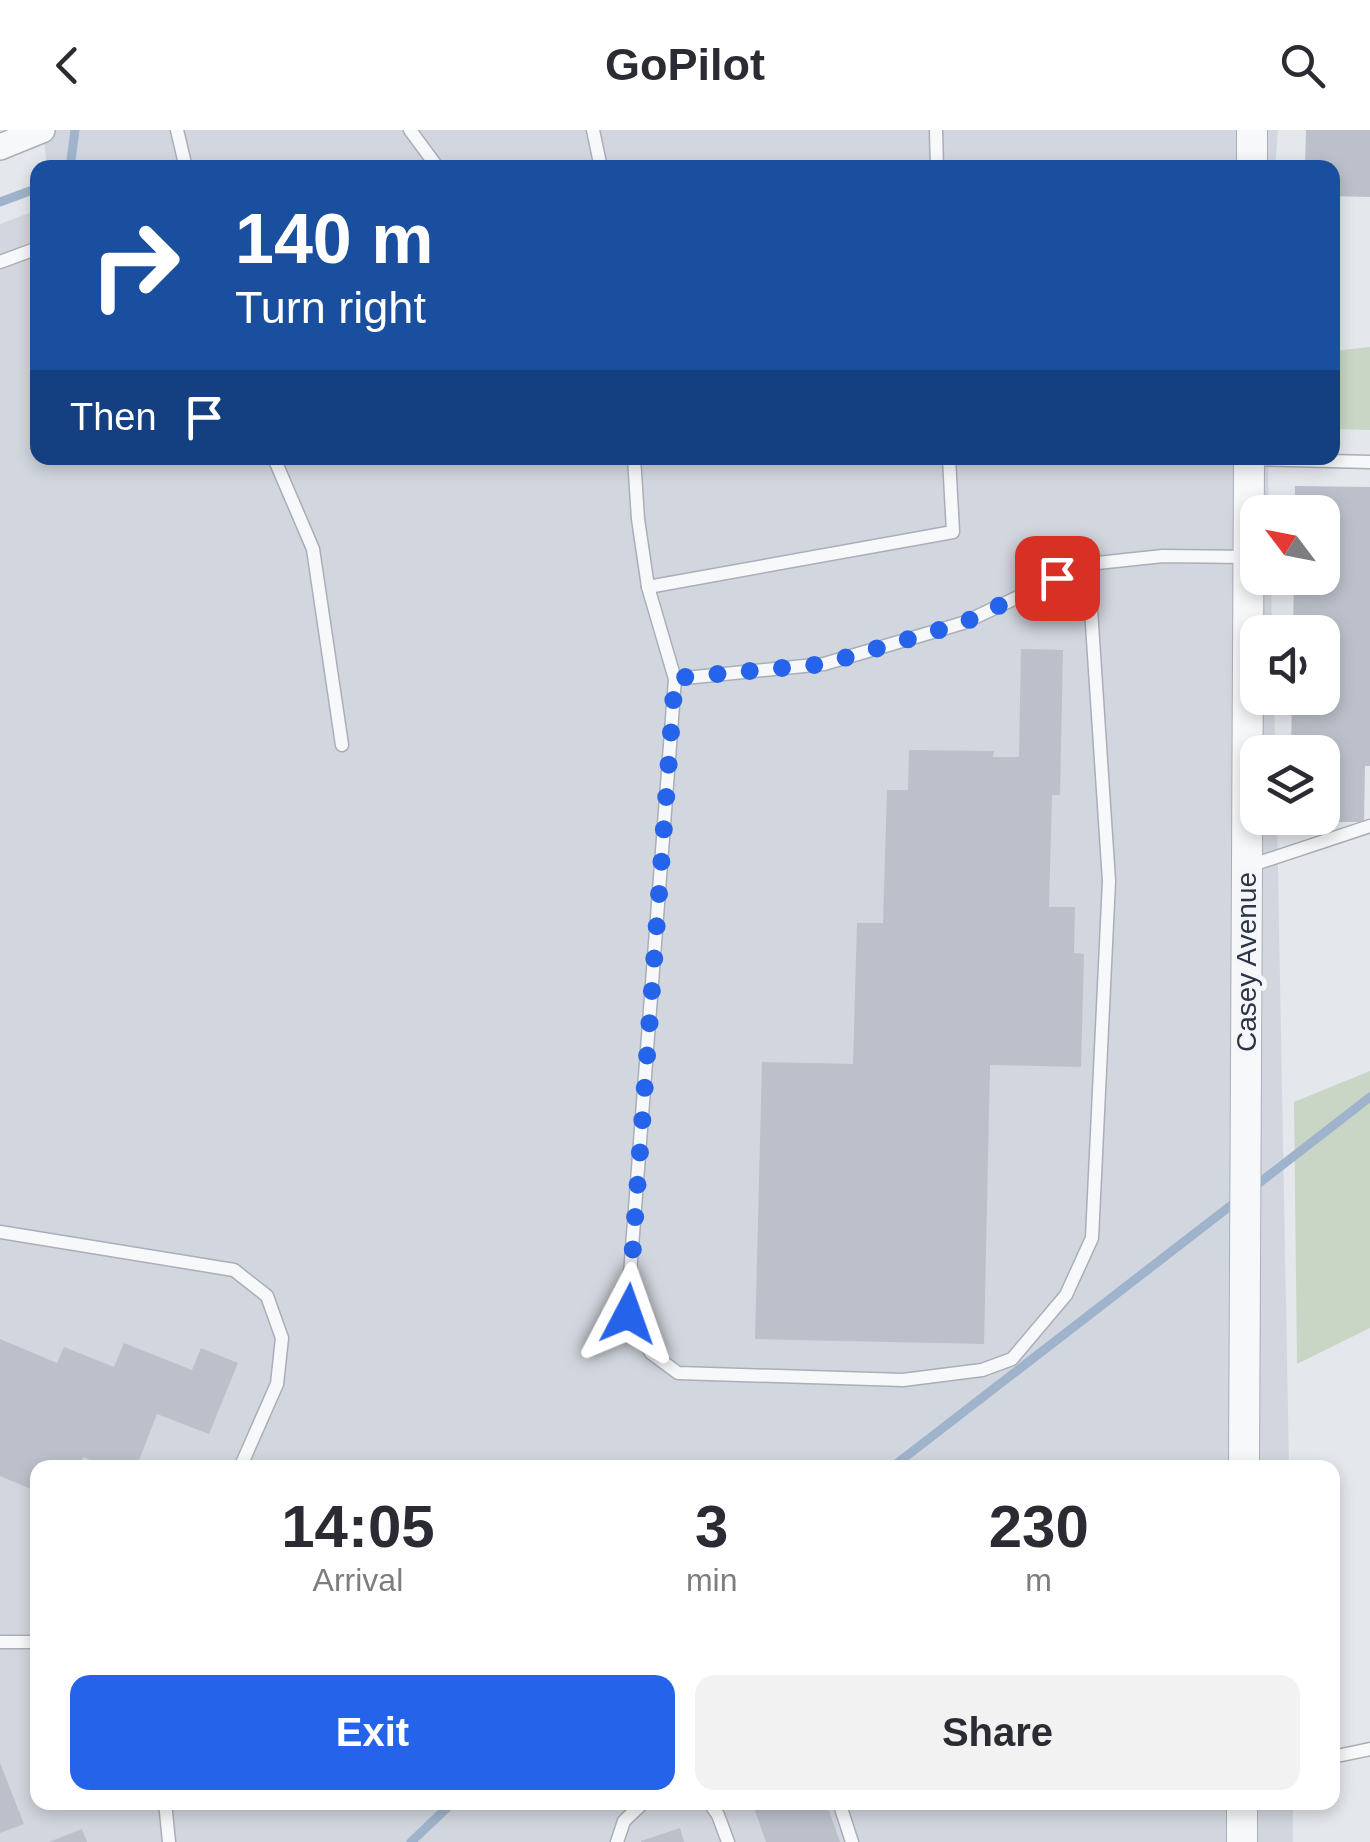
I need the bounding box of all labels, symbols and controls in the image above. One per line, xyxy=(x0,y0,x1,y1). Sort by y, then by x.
icon: back xyxy=(40,38,95,93)
icon: search xyxy=(1275,38,1330,93)
text: GoPilot xyxy=(605,39,765,90)
icon: right xyxy=(70,200,200,330)
text: 140 m xyxy=(235,200,433,278)
text: Turn right xyxy=(235,282,426,333)
icon: arrive xyxy=(177,390,232,445)
text: Then xyxy=(70,396,157,438)
north arrow xyxy=(1240,495,1340,595)
map controls xyxy=(1240,495,1340,835)
pin xyxy=(1015,536,1100,621)
icon: arrive xyxy=(1030,551,1085,606)
button: sound xyxy=(1240,615,1340,715)
button: layers xyxy=(1240,735,1340,835)
street label: Casey Avenue xyxy=(1231,872,1262,1052)
position arrow xyxy=(576,1262,680,1366)
text: 14:05 xyxy=(281,1493,435,1560)
text: 3 xyxy=(695,1493,728,1560)
text: 230 xyxy=(989,1493,1089,1560)
text: Arrival xyxy=(313,1562,403,1598)
text: min xyxy=(686,1562,737,1598)
text: m xyxy=(1025,1562,1052,1598)
button: Exit xyxy=(70,1675,675,1790)
button: Share xyxy=(695,1675,1300,1790)

